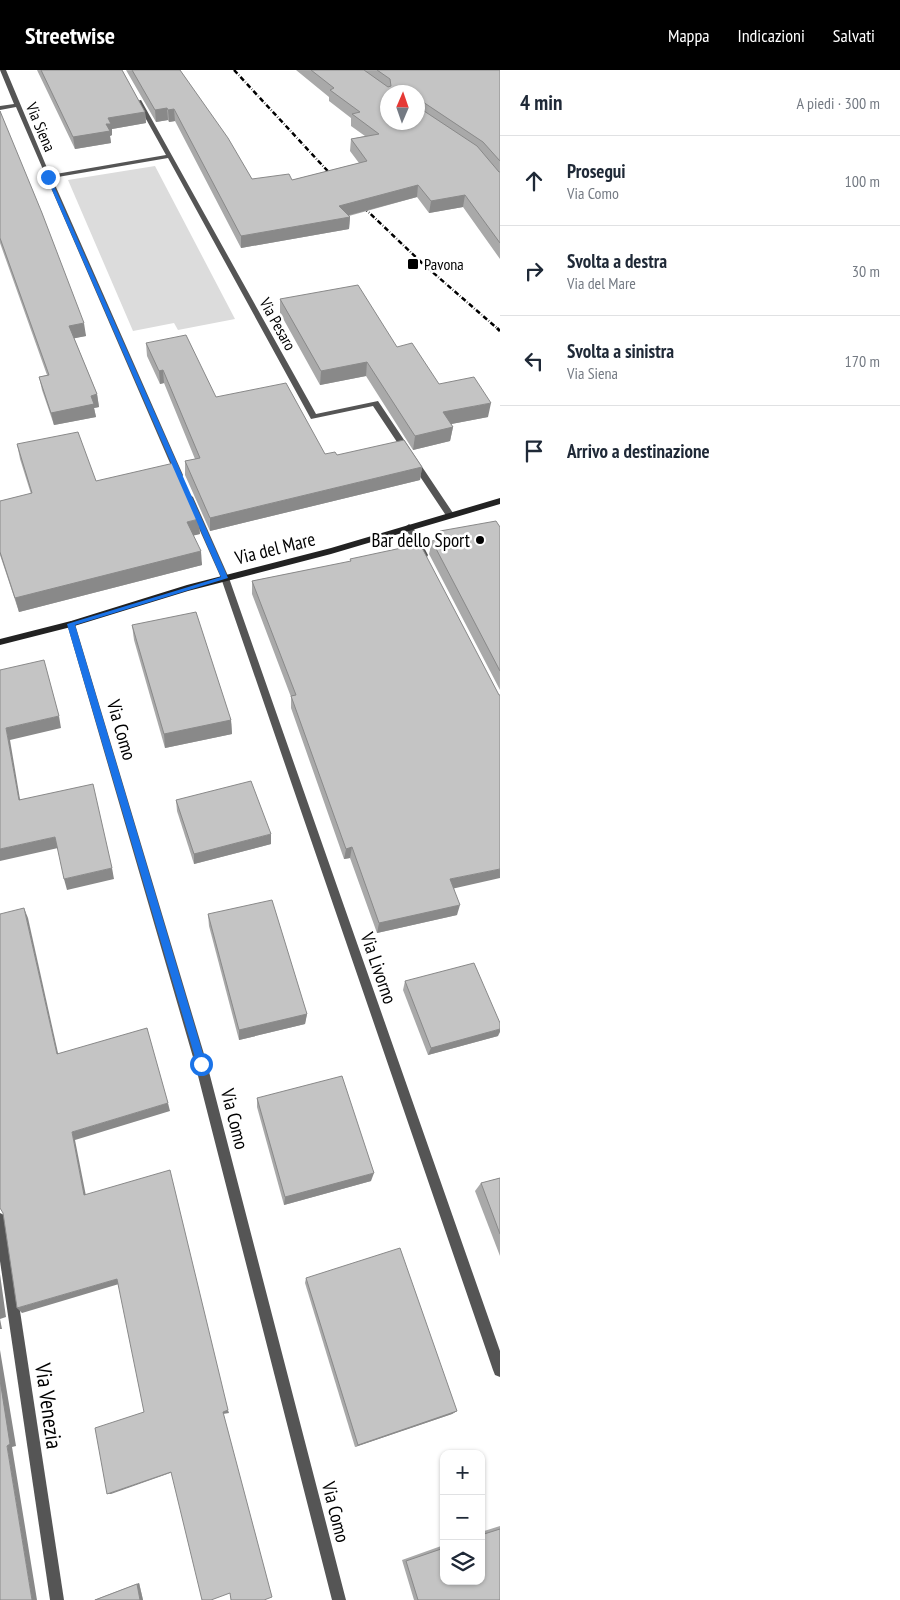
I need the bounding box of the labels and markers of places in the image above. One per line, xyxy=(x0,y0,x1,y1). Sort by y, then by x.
place label: Pavona xyxy=(424,254,464,274)
marker: Pavona xyxy=(406,257,420,271)
place label: Bar dello Sport xyxy=(372,528,471,552)
marker: Bar dello Sport xyxy=(474,534,486,546)

